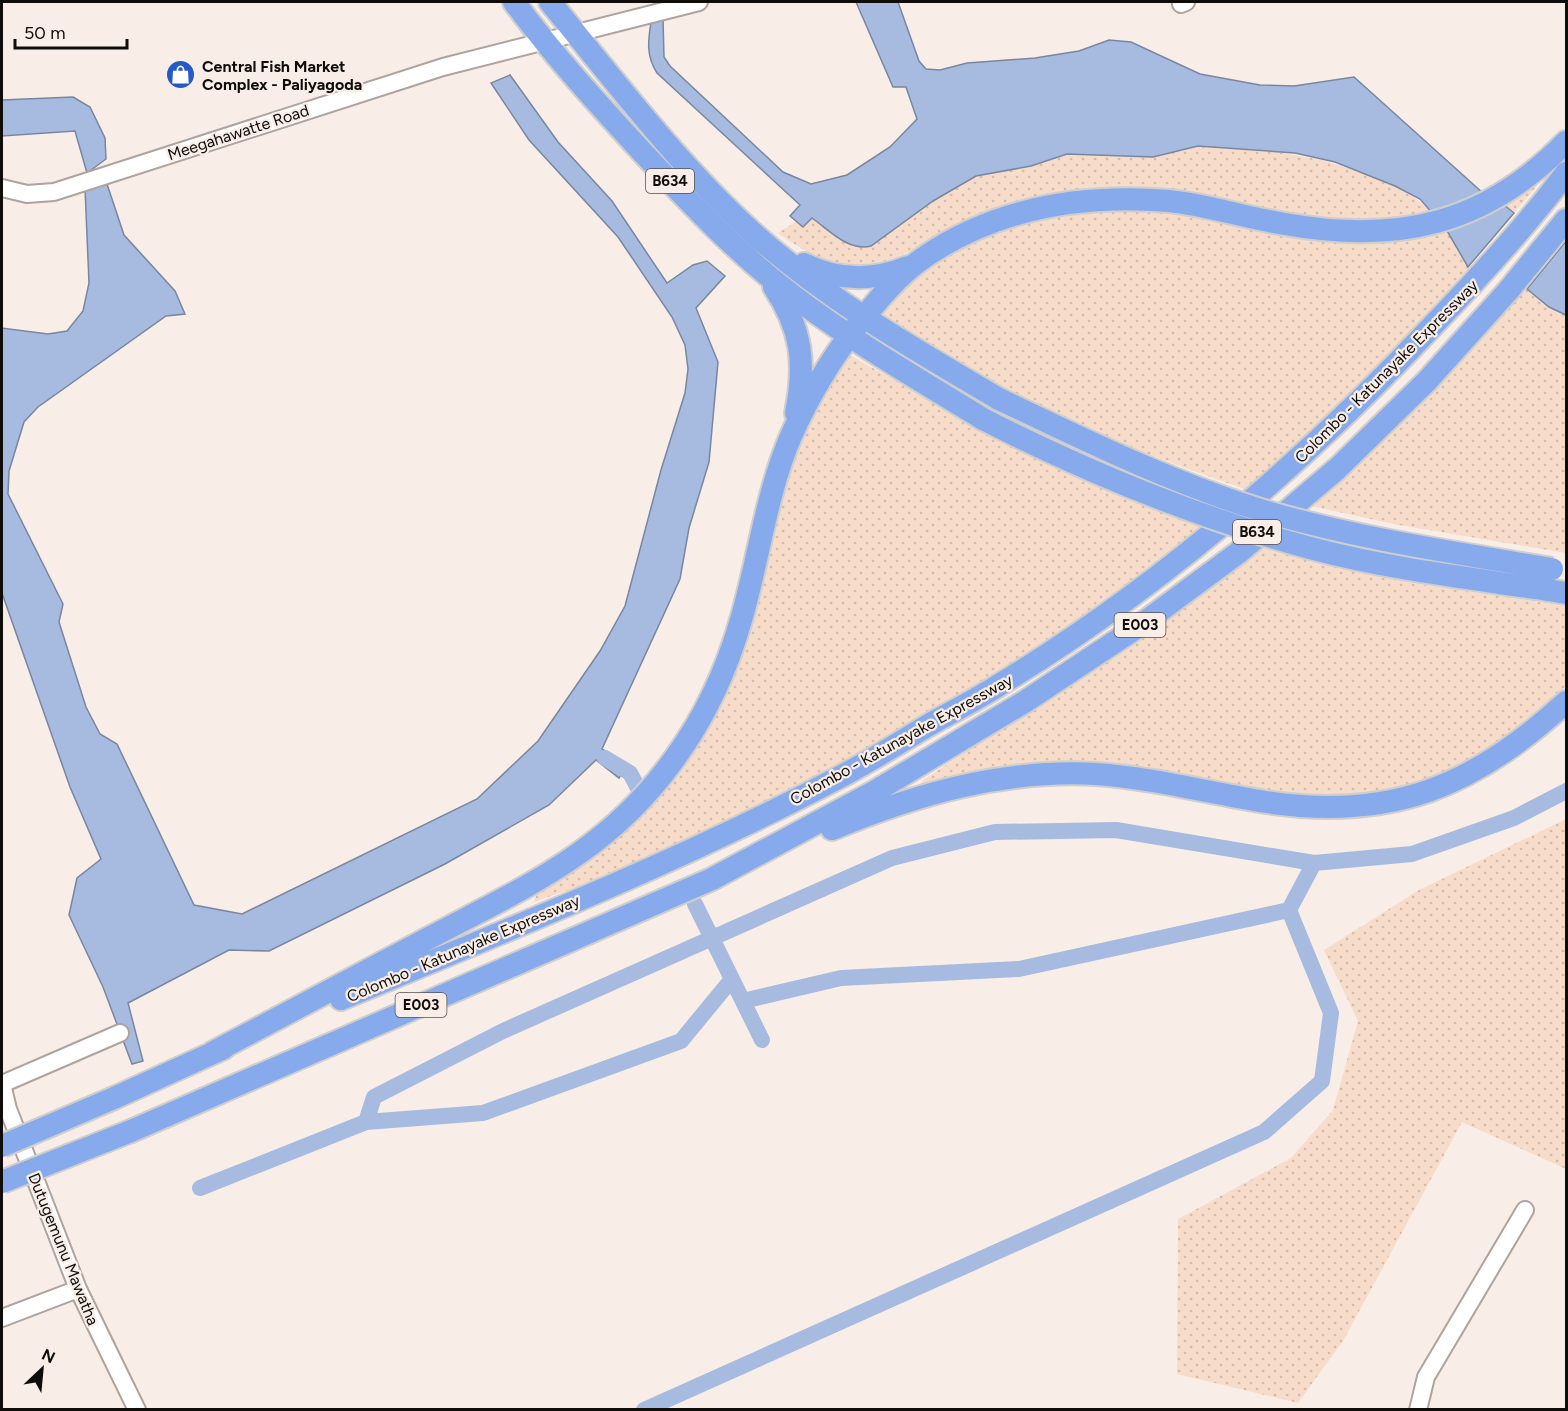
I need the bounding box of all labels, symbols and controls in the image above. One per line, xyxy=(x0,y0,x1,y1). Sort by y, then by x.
scale bar xyxy=(15,12,128,50)
text: 50 m xyxy=(24,22,66,44)
place label: Central Fish Market Complex - Paliyagoda xyxy=(202,57,362,94)
shop icon: Central Fish Market Complex - Paliyagoda xyxy=(165,59,197,91)
street label: Meegahawatte Road xyxy=(165,101,311,164)
road number: B634 xyxy=(646,169,694,193)
street label: Colombo - Katunayake Expressway xyxy=(1291,275,1482,467)
road number: B634 xyxy=(1233,520,1281,544)
road number: E003 xyxy=(1114,613,1166,637)
street label: Colombo - Katunayake Expressway xyxy=(787,670,1016,809)
street label: Colombo - Katunayake Expressway xyxy=(344,890,583,1006)
road number: E003 xyxy=(396,993,446,1017)
street label: Dutugemunu Mawatha xyxy=(24,1170,103,1328)
north arrow xyxy=(12,1339,72,1399)
text: N xyxy=(39,1345,58,1367)

